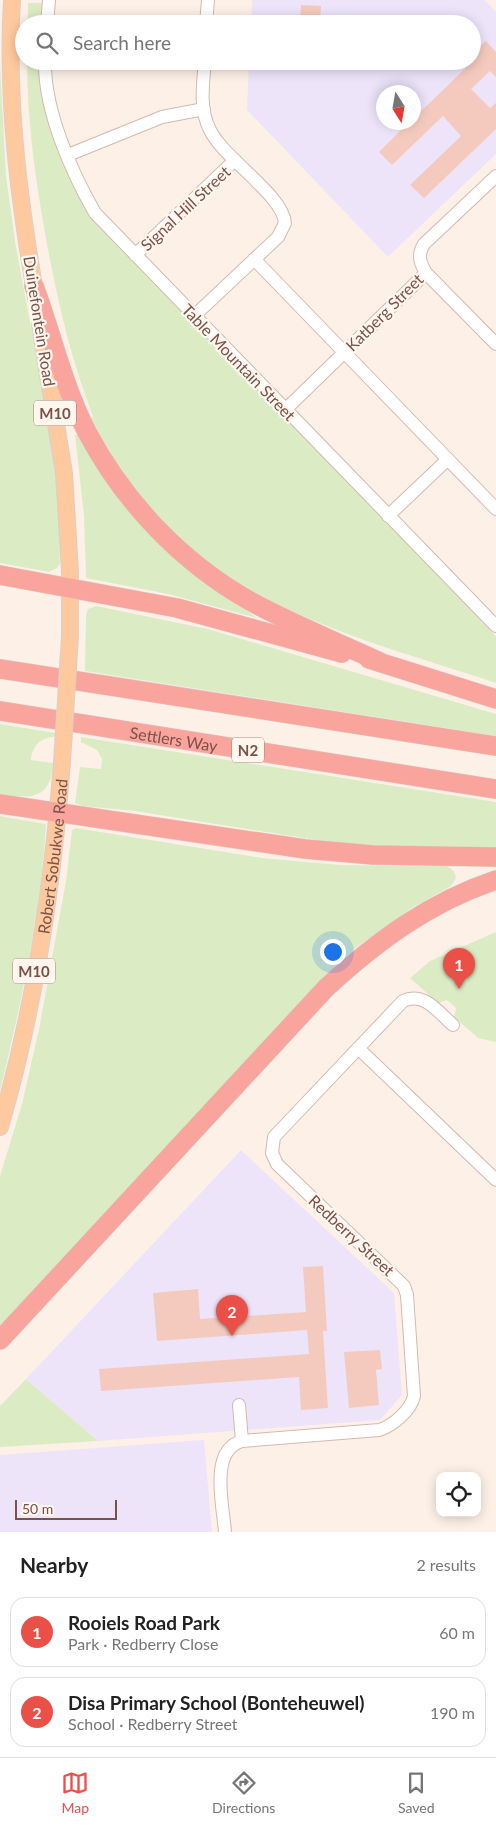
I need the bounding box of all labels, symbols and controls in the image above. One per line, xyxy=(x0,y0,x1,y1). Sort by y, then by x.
search box xyxy=(15,15,481,70)
icon: search xyxy=(33,29,61,57)
text: Search here xyxy=(73,31,171,54)
north arrow xyxy=(376,85,421,130)
street label: Signal Hill Street xyxy=(136,162,234,254)
street label: Duinefontein Road xyxy=(20,254,60,388)
street label: Katberg Street xyxy=(341,269,427,355)
street label: Table Mountain Street xyxy=(178,300,300,425)
road number: M10 xyxy=(34,400,76,426)
street label: Settlers Way xyxy=(129,722,220,755)
road number: N2 xyxy=(232,738,264,762)
street label: Robert Sobukwe Road xyxy=(33,778,70,935)
your location xyxy=(320,939,346,965)
pin: 1 xyxy=(443,948,475,989)
road number: M10 xyxy=(13,958,55,984)
street label: Redberry Street xyxy=(305,1191,399,1280)
pin: 2 xyxy=(216,1295,248,1336)
map controls xyxy=(436,1472,481,1517)
button: locate xyxy=(436,1472,481,1517)
scale bar xyxy=(15,1497,118,1520)
text: 50 m xyxy=(22,1500,53,1517)
text: Nearby xyxy=(20,1552,88,1577)
text: 2 results xyxy=(416,1555,476,1574)
text: Rooiels Road Park xyxy=(68,1611,220,1634)
text: 1 xyxy=(32,1623,42,1642)
text: 60 m xyxy=(439,1623,475,1642)
text: Park · Redberry Close xyxy=(68,1634,218,1653)
text: Disa Primary School (Bonteheuwel) xyxy=(68,1691,364,1714)
text: 2 xyxy=(32,1703,42,1722)
text: 190 m xyxy=(430,1703,475,1722)
text: School · Redberry Street xyxy=(68,1714,238,1733)
tab: Map xyxy=(61,1769,89,1816)
tab: Directions xyxy=(212,1769,275,1816)
tab: Saved xyxy=(398,1769,435,1816)

